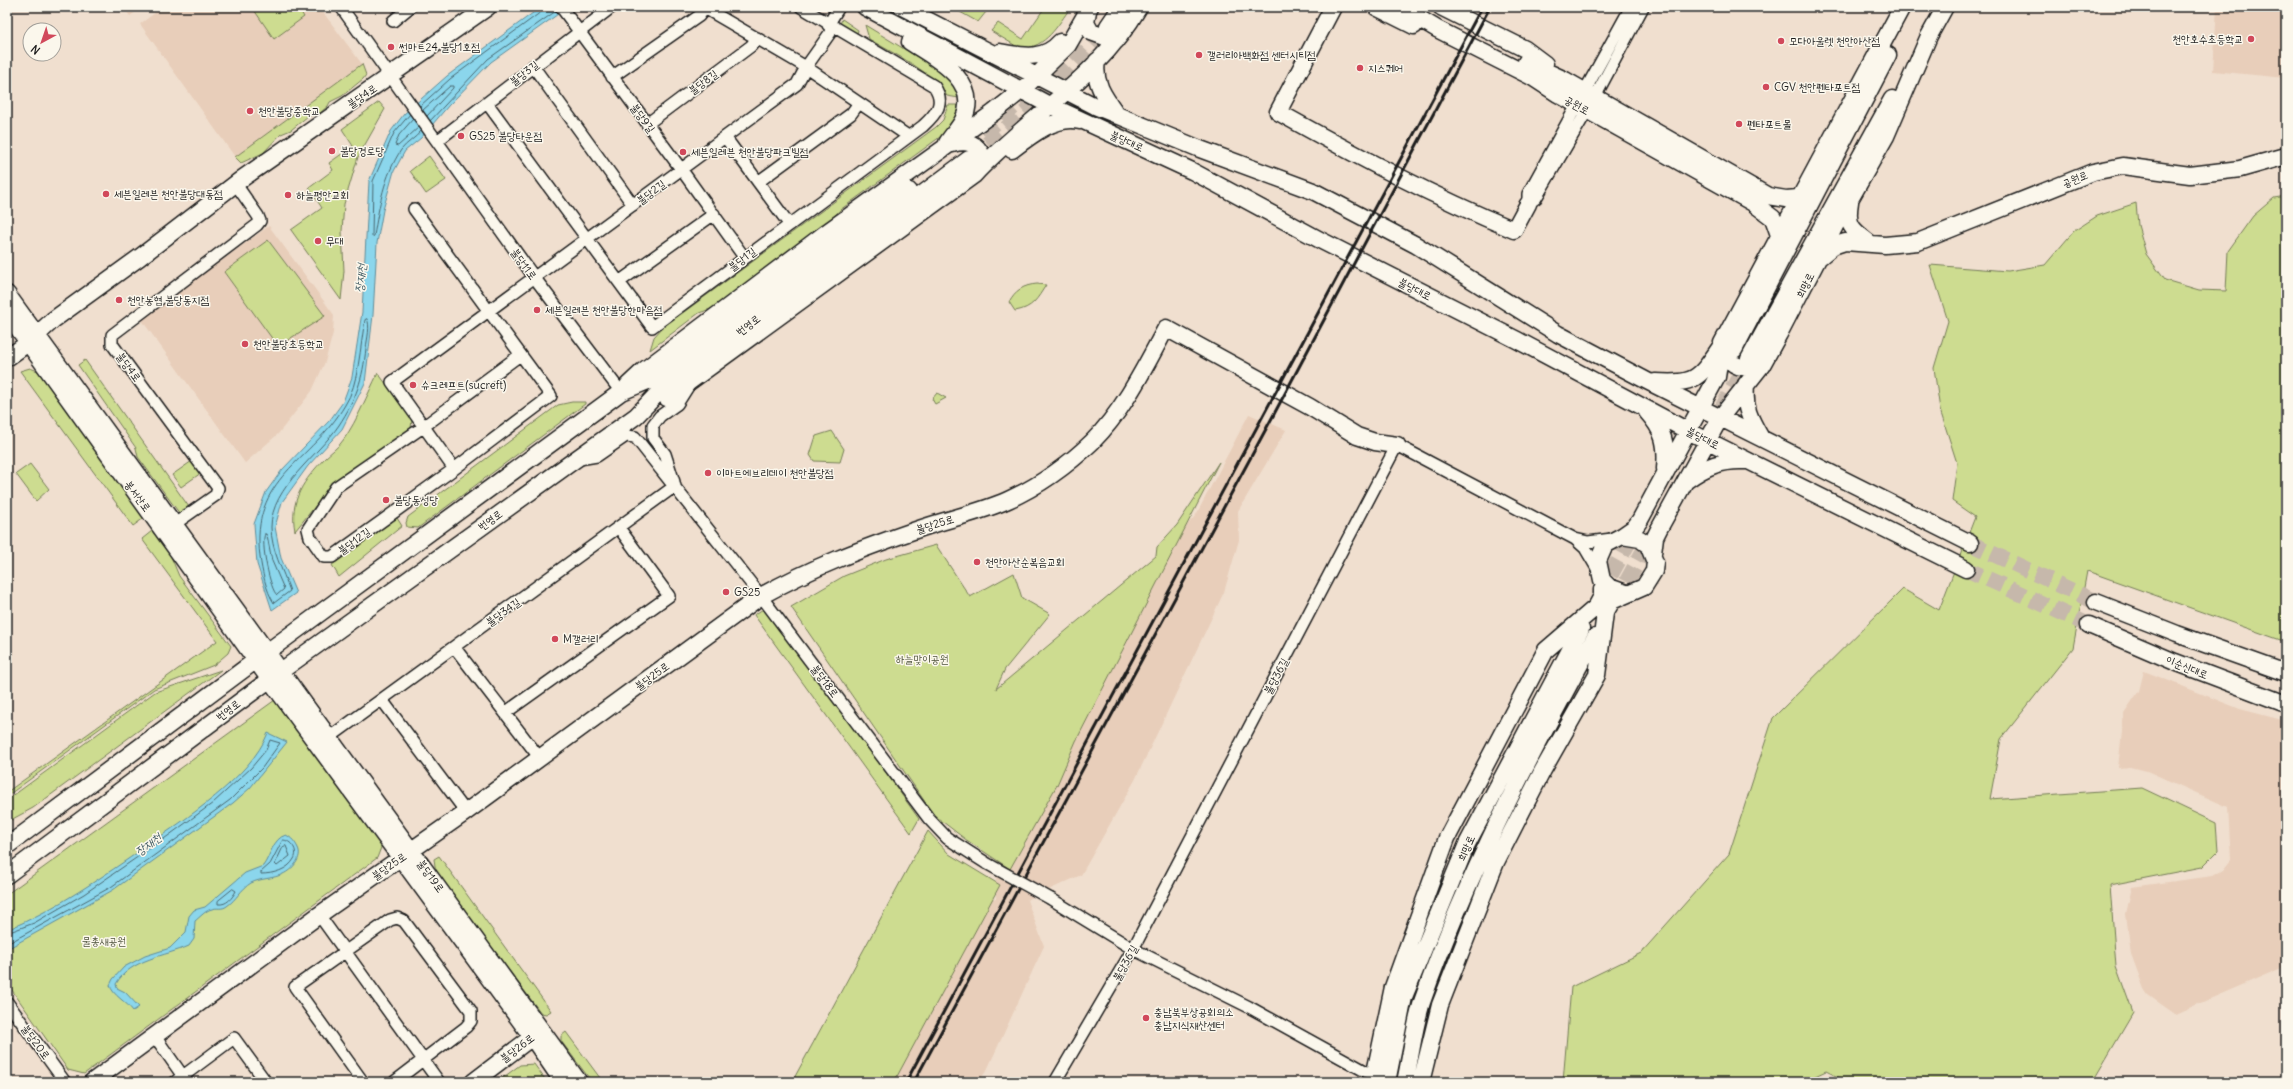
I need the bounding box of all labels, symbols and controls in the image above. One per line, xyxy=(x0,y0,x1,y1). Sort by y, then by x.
north arrow xyxy=(22,22,62,62)
place label: 천안호수초등학교 xyxy=(2172,32,2243,46)
place label: 모다아울렛 천안아산점 xyxy=(1789,34,1880,48)
marker: 천안호수초등학교 xyxy=(2246,34,2256,44)
marker: 모다아울렛 천안아산점 xyxy=(1776,36,1786,46)
place label: 썬마트24 불당1호점 xyxy=(399,40,480,54)
text: N xyxy=(28,42,43,57)
marker: 썬마트24 불당1호점 xyxy=(386,42,396,52)
place label: 갤러리아백화점 센터시티점 xyxy=(1207,48,1316,62)
marker: 갤러리아백화점 센터시티점 xyxy=(1194,50,1204,60)
street label: 불당3길 xyxy=(507,57,541,89)
place label: 지스퀘어 xyxy=(1368,61,1403,75)
marker: 지스퀘어 xyxy=(1355,63,1365,73)
street label: 불당8길 xyxy=(686,66,720,97)
place label: CGV 천안펜타포트점 xyxy=(1774,80,1861,94)
street label: 불당4로 xyxy=(344,81,380,111)
marker: CGV 천안펜타포트점 xyxy=(1761,82,1771,92)
street label: 공원로 xyxy=(1562,92,1592,118)
street label: 불당9길 xyxy=(628,101,659,135)
place label: 천안불당중학교 xyxy=(258,104,320,118)
marker: 천안불당중학교 xyxy=(245,106,255,116)
place label: 펜타포트몰 xyxy=(1747,117,1791,131)
marker: 펜타포트몰 xyxy=(1734,119,1744,129)
street label: 불당대로 xyxy=(1108,127,1146,155)
place label: GS25 불당타운점 xyxy=(469,129,542,143)
marker: GS25 불당타운점 xyxy=(456,131,466,141)
place label: 불당경로당 xyxy=(340,144,384,158)
place label: 세븐일레븐 천안불당파크빌점 xyxy=(691,145,809,159)
marker: 불당경로당 xyxy=(327,146,337,156)
marker: 세븐일레븐 천안불당파크빌점 xyxy=(678,147,688,157)
street label: 공원로 xyxy=(2060,167,2090,190)
street label: 불당2길 xyxy=(634,177,668,207)
place label: 세븐일레븐 천안불당대동점 xyxy=(114,187,223,201)
place label: 하늘평안교회 xyxy=(296,188,349,202)
marker: 세븐일레븐 천안불당대동점 xyxy=(101,189,111,199)
marker: 하늘평안교회 xyxy=(283,190,293,200)
place label: 무대 xyxy=(326,234,344,248)
marker: 무대 xyxy=(313,236,323,246)
street label: 불당1길 xyxy=(725,244,759,274)
street label: 불당11로 xyxy=(508,246,540,283)
water label: 장재천 xyxy=(351,261,369,293)
street label: 희망로 xyxy=(1793,270,1817,300)
street label: 불당대로 xyxy=(1396,275,1434,303)
place label: 천안농협 불당동지점 xyxy=(127,293,209,307)
marker: 천안농협 불당동지점 xyxy=(114,295,124,305)
place label: 세븐일레븐 천안불당한마음점 xyxy=(545,303,663,317)
marker: 세븐일레븐 천안불당한마음점 xyxy=(532,305,542,315)
street label: 번영로 xyxy=(733,311,763,339)
place label: 천안불당초등학교 xyxy=(253,337,324,351)
marker: 천안불당초등학교 xyxy=(240,339,250,349)
street label: 불당4로 xyxy=(114,350,144,385)
place label: 슈크레프트(sucreft) xyxy=(421,378,506,392)
marker: 슈크레프트(sucreft) xyxy=(408,380,418,390)
street label: 불당대로 xyxy=(1684,424,1722,452)
place label: 이마트에브리데이 천안불당점 xyxy=(716,466,834,480)
marker: 이마트에브리데이 천안불당점 xyxy=(703,468,713,478)
street label: 봉서산로 xyxy=(122,478,154,515)
place label: 불당동성당 xyxy=(394,493,438,507)
marker: 불당동성당 xyxy=(381,495,391,505)
street label: 번영로 xyxy=(475,506,505,533)
street label: 불당25로 xyxy=(914,512,956,536)
street label: 불당12길 xyxy=(335,524,373,558)
place label: 천안아산순복음교회 xyxy=(985,555,1065,569)
marker: 천안아산순복음교회 xyxy=(972,557,982,567)
place label: GS25 xyxy=(734,585,760,599)
marker: GS25 xyxy=(721,587,731,597)
street label: 불당34길 xyxy=(483,595,523,629)
place label: M갤러리 xyxy=(563,632,599,646)
marker: M갤러리 xyxy=(550,634,560,644)
park label: 하늘맞이공원 xyxy=(895,652,949,666)
street label: 이순신대로 xyxy=(2164,652,2210,682)
street label: 불당36길 xyxy=(1261,655,1291,697)
street label: 불당25로 xyxy=(632,659,672,693)
street label: 불당18로 xyxy=(808,662,842,700)
street label: 번영로 xyxy=(213,696,243,724)
water label: 장재천 xyxy=(132,829,165,859)
street label: 희망로 xyxy=(1454,833,1478,863)
street label: 불당25로 xyxy=(369,849,409,883)
street label: 불당19로 xyxy=(414,857,448,895)
park label: 물총새공원 xyxy=(82,934,126,948)
street label: 불당36길 xyxy=(1109,942,1141,984)
place label: 충남북부상공회의소 충남지식재산센터 xyxy=(1154,1005,1234,1032)
marker: 충남북부상공회의소 충남지식재산센터 xyxy=(1141,1013,1151,1023)
street label: 불당20로 xyxy=(19,1022,53,1062)
street label: 불당26로 xyxy=(497,1031,537,1065)

